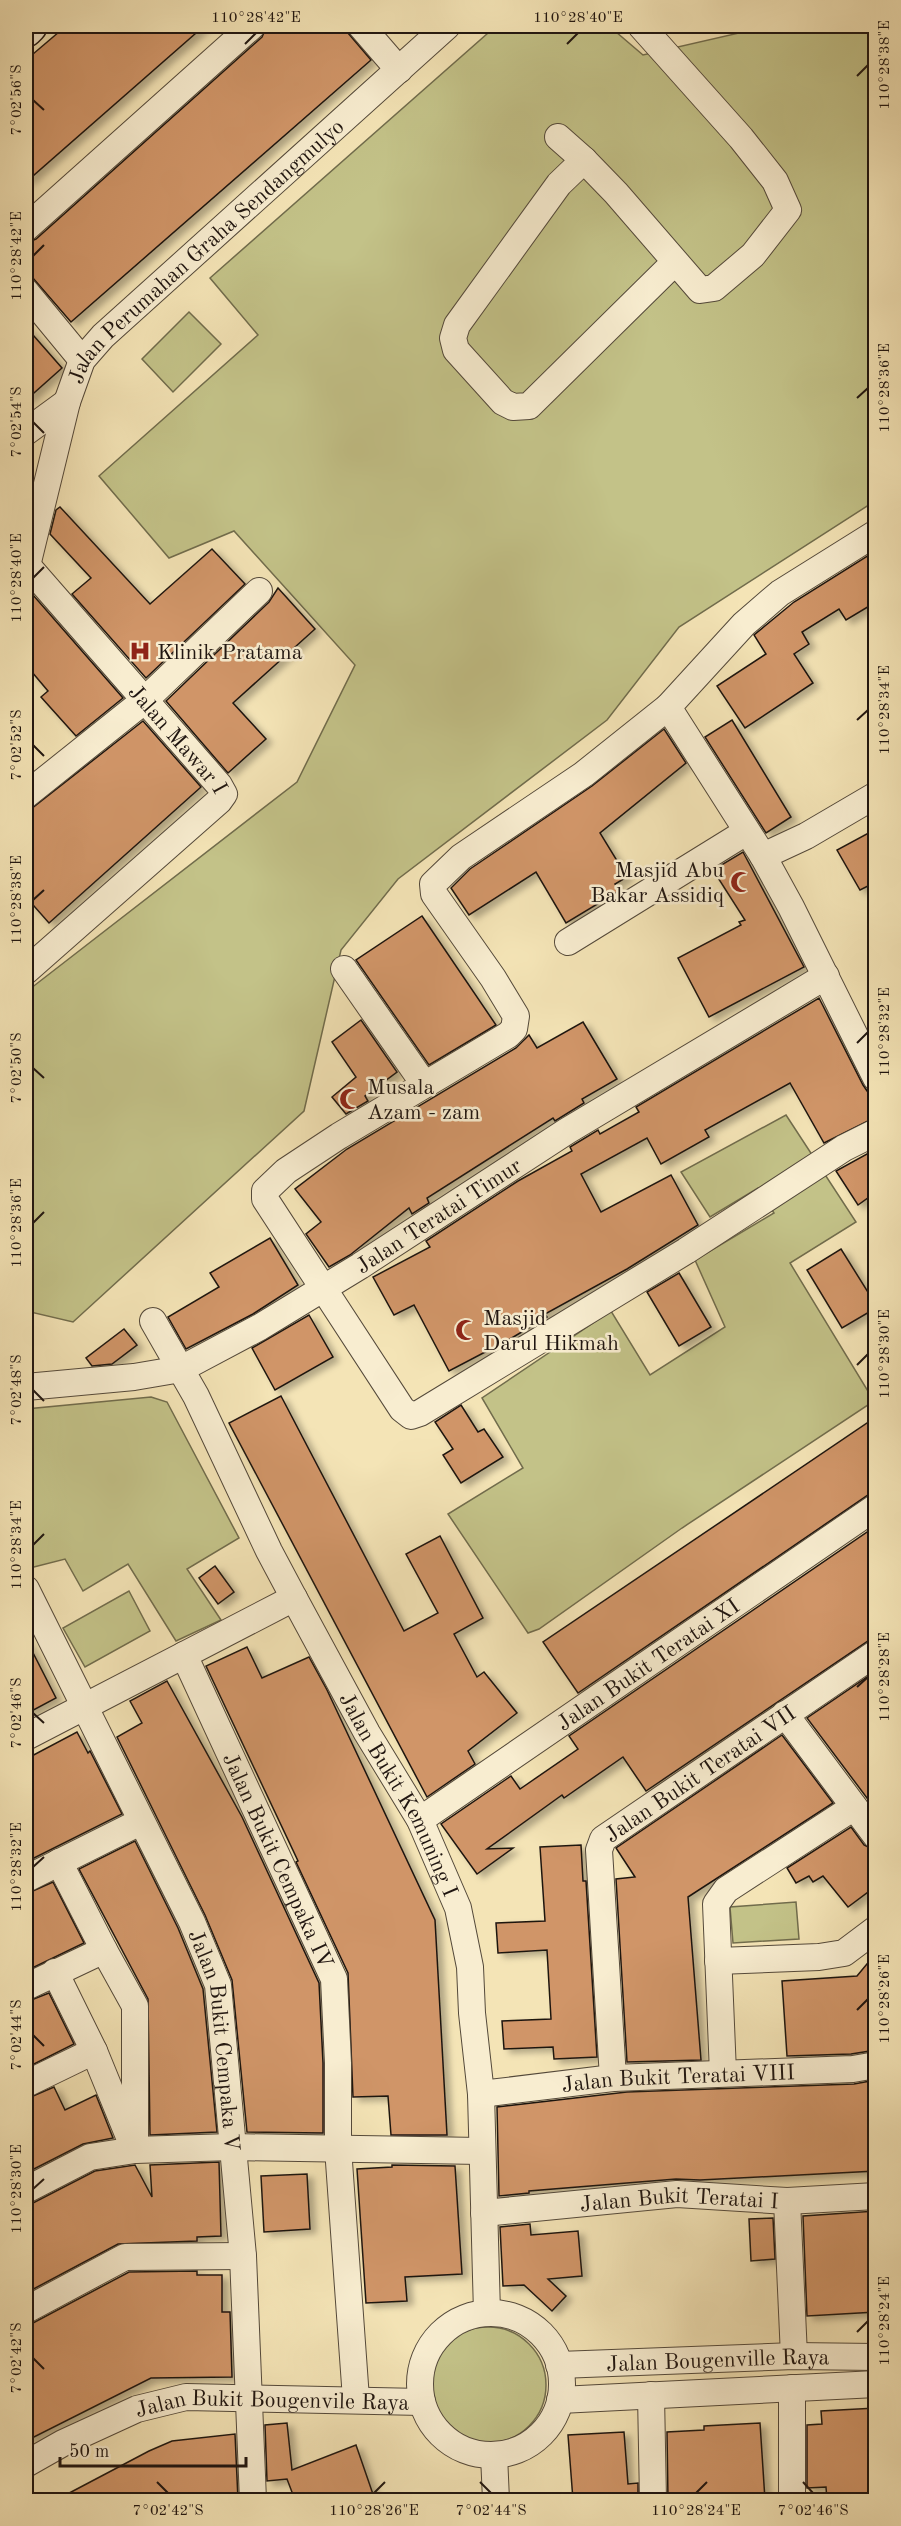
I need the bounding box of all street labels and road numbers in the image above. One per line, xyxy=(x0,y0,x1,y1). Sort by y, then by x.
street label: Jalan Perumahan Graha Sendangmulyo xyxy=(65,116,349,387)
street label: Jalan Mawar I xyxy=(124,681,230,798)
street label: Jalan Teratai Timur xyxy=(353,1155,526,1279)
street label: Jalan Bukit Teratai XI xyxy=(553,1595,744,1736)
street label: Jalan Bukit Kemuning I xyxy=(334,1689,461,1900)
street label: Jalan Bukit Teratai VII xyxy=(601,1702,800,1847)
street label: Jalan Bukit Cempaka IV xyxy=(218,1750,336,1972)
street label: Jalan Bukit Cempaka V xyxy=(183,1927,242,2152)
street label: Jalan Bukit Teratai VIII xyxy=(560,2062,795,2097)
street label: Jalan Bukit Teratai I xyxy=(579,2185,779,2217)
street label: Jalan Bougenville Raya xyxy=(606,2347,830,2376)
street label: Jalan Bukit Bougenvile Raya xyxy=(133,2388,410,2422)

